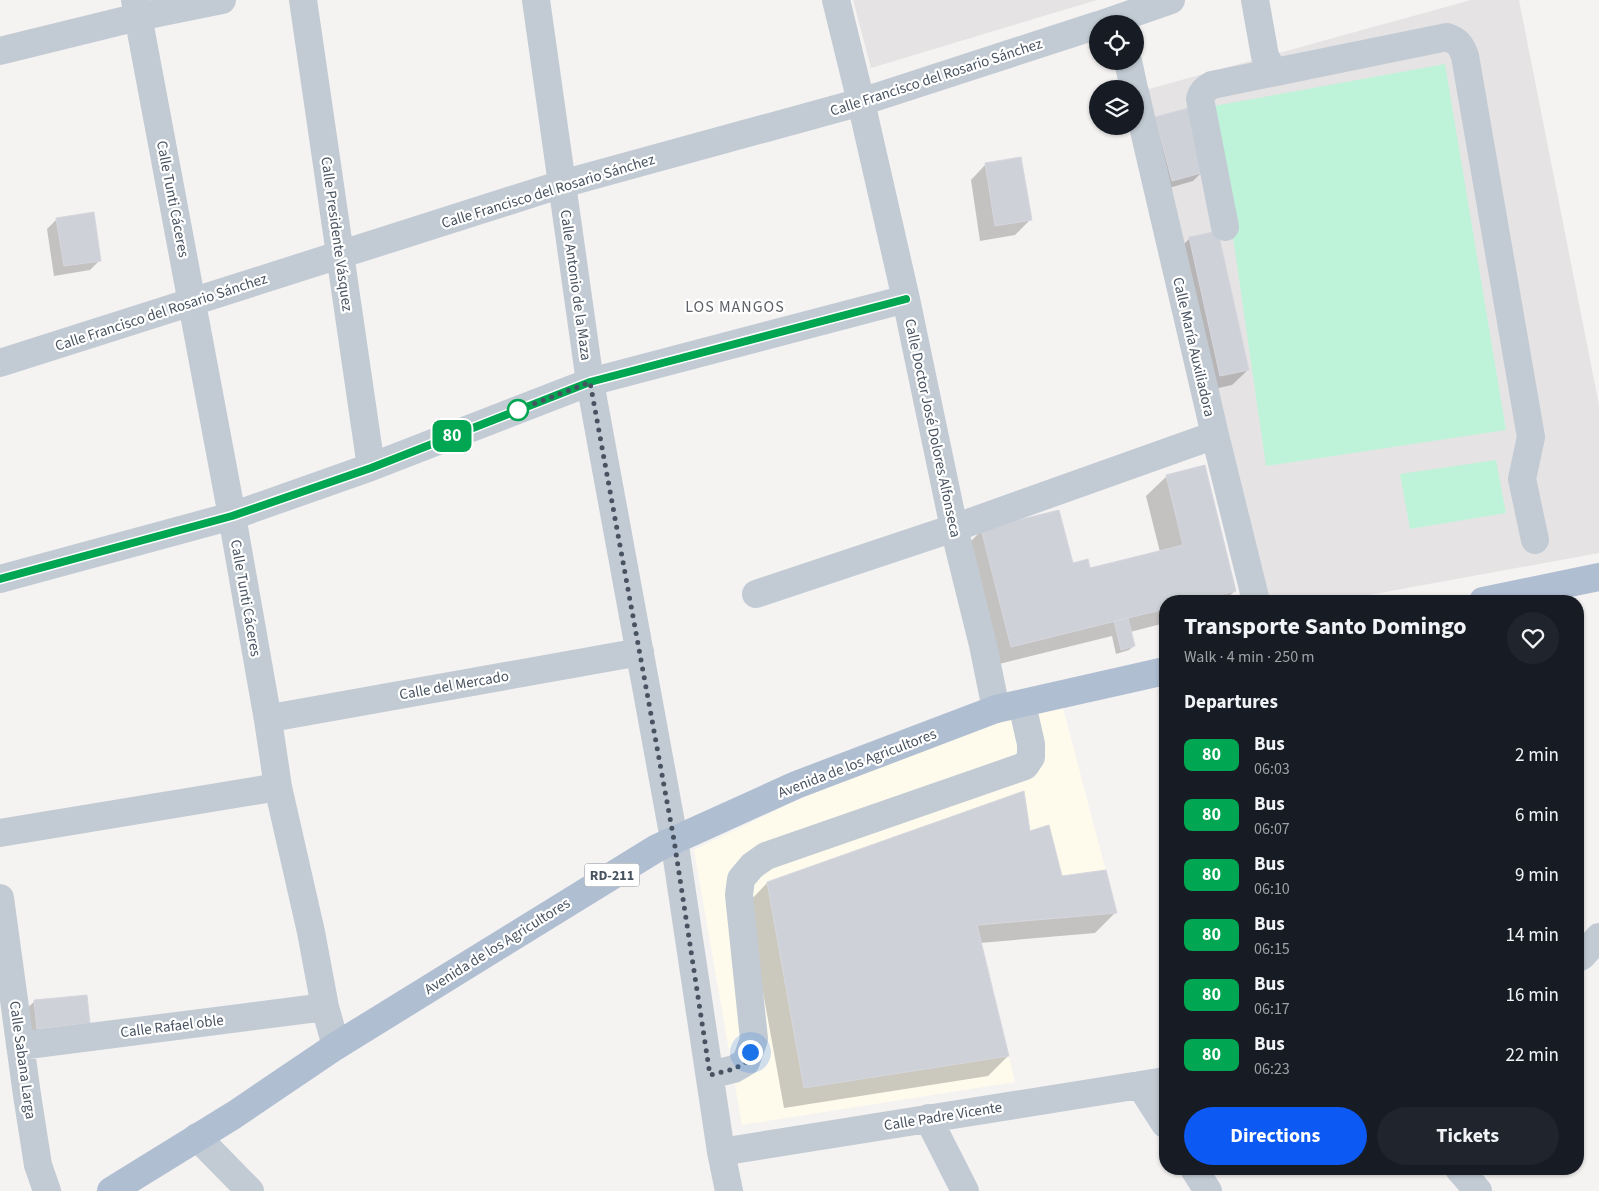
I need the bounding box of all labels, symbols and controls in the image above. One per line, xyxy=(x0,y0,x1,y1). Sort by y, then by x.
map controls xyxy=(1089,15,1144,135)
button: locate xyxy=(1089,15,1144,70)
street label: Calle Francisco del Rosario Sánchez xyxy=(827,33,1045,122)
button: layers xyxy=(1089,80,1144,135)
street label: Calle Tunti Cáceres xyxy=(151,139,194,259)
street label: Calle Francisco del Rosario Sánchez xyxy=(439,149,657,234)
street label: Calle Presidente Vásquez xyxy=(315,155,358,313)
street label: Calle Antonio de la Maza xyxy=(555,208,596,362)
street label: Calle Francisco del Rosario Sánchez xyxy=(52,268,270,357)
street label: Calle María Auxiliadora xyxy=(1167,275,1220,419)
district label: LOS MANGOS xyxy=(685,296,785,318)
street label: Calle Doctor José Dolores Alfonseca xyxy=(899,317,966,539)
unlabelled marker xyxy=(507,399,529,421)
line badge: 80 xyxy=(430,420,474,452)
text: 80 xyxy=(442,423,462,448)
street label: Calle Tunti Cáceres xyxy=(225,538,266,658)
text: Transporte Santo Domingo xyxy=(1184,609,1467,644)
button: heart xyxy=(1507,612,1559,664)
text: Walk · 4 min · 250 m xyxy=(1184,646,1315,668)
street label: Calle del Mercado xyxy=(398,666,511,705)
text: Departures xyxy=(1184,689,1278,716)
street label: Avenida de los Agricultores xyxy=(775,723,940,803)
text: Bus xyxy=(1254,731,1285,758)
text: 80 xyxy=(1202,742,1221,767)
text: 2 min xyxy=(1515,742,1559,769)
text: 06:03 xyxy=(1254,758,1290,780)
text: Bus xyxy=(1254,791,1285,818)
text: 80 xyxy=(1202,802,1221,827)
text: 6 min xyxy=(1515,802,1559,829)
text: 06:07 xyxy=(1254,818,1290,840)
text: Bus xyxy=(1254,851,1285,878)
text: 80 xyxy=(1202,862,1221,887)
text: 9 min xyxy=(1515,862,1559,889)
road number: RD-211 xyxy=(584,864,640,886)
text: 06:10 xyxy=(1254,878,1290,900)
street label: Avenida de los Agricultores xyxy=(420,893,574,1000)
text: Bus xyxy=(1254,911,1285,938)
text: 80 xyxy=(1202,922,1221,947)
text: 14 min xyxy=(1505,922,1559,949)
text: 06:15 xyxy=(1254,938,1290,960)
text: Bus xyxy=(1254,971,1285,998)
text: 80 xyxy=(1202,982,1221,1007)
text: 16 min xyxy=(1505,982,1559,1009)
text: 06:17 xyxy=(1254,998,1290,1020)
street label: Calle Sabana Larga xyxy=(4,1000,41,1120)
street label: Calle Rafael oble xyxy=(119,1010,225,1043)
text: Bus xyxy=(1254,1031,1285,1058)
your location xyxy=(738,1040,763,1065)
text: 80 xyxy=(1202,1042,1221,1067)
text: 22 min xyxy=(1505,1042,1559,1069)
text: 06:23 xyxy=(1254,1058,1290,1080)
street label: Calle Padre Vicente xyxy=(882,1097,1004,1136)
button: Directions xyxy=(1184,1107,1367,1165)
button: Tickets xyxy=(1377,1107,1559,1165)

